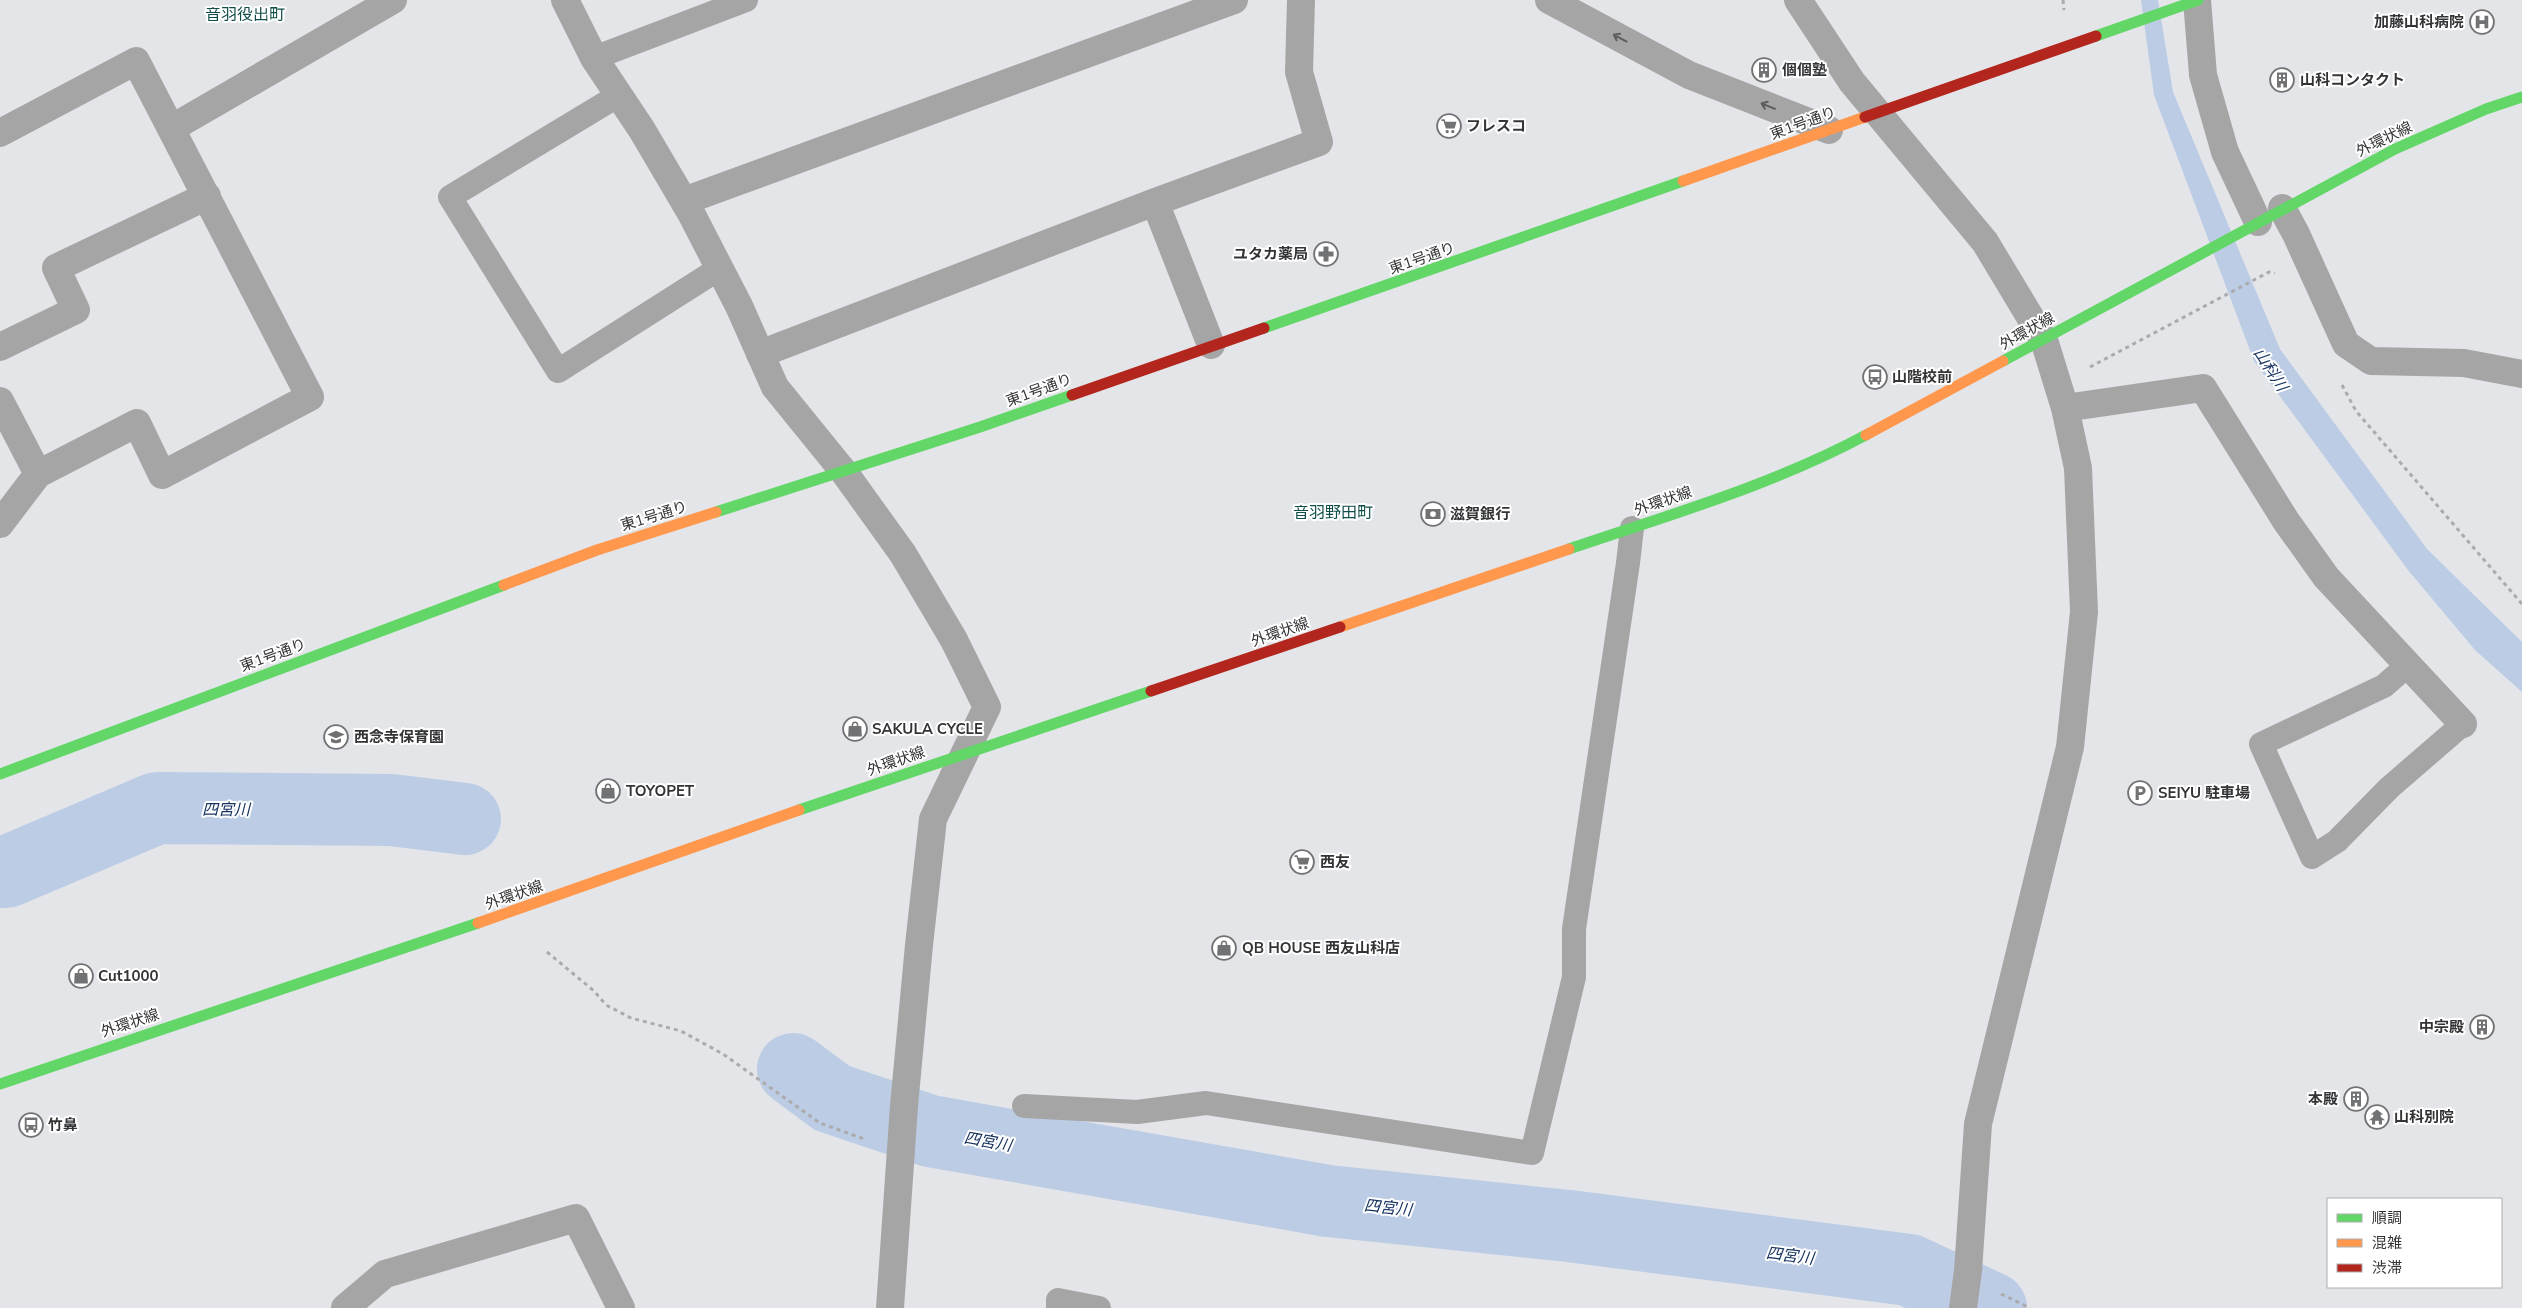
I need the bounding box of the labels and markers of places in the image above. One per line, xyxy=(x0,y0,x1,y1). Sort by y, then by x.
hospital icon: 加藤山科病院 xyxy=(2469,9,2495,35)
place label: 加藤山科病院 xyxy=(2374,12,2464,32)
building icon: 個個塾 xyxy=(1751,57,1777,83)
place label: 個個塾 xyxy=(1782,60,1827,80)
building icon: 山科コンタクト xyxy=(2269,67,2295,93)
place label: 山科コンタクト xyxy=(2300,70,2405,90)
supermarket icon: フレスコ xyxy=(1436,113,1462,139)
place label: フレスコ xyxy=(1466,116,1526,136)
pharmacy icon: ユタカ薬局 xyxy=(1313,241,1339,267)
place label: ユタカ薬局 xyxy=(1233,244,1308,264)
bus stop icon: 山階校前 xyxy=(1862,364,1888,390)
place label: 山階校前 xyxy=(1892,367,1952,387)
bank icon: 滋賀銀行 xyxy=(1420,501,1446,527)
place label: 滋賀銀行 xyxy=(1450,504,1510,524)
shop icon: SAKULA CYCLE xyxy=(842,716,868,742)
place label: SAKULA CYCLE xyxy=(872,719,983,739)
school or university icon: 西念寺保育園 xyxy=(323,724,349,750)
place label: 西念寺保育園 xyxy=(354,727,444,747)
shop icon: TOYOPET xyxy=(595,778,621,804)
parking icon: SEIYU 駐車場 xyxy=(2127,780,2153,806)
place label: TOYOPET xyxy=(626,781,695,801)
place label: SEIYU 駐車場 xyxy=(2158,783,2250,803)
supermarket icon: 西友 xyxy=(1289,849,1315,875)
place label: 西友 xyxy=(1320,852,1350,872)
shop icon: QB HOUSE 西友山科店 xyxy=(1211,935,1237,961)
place label: QB HOUSE 西友山科店 xyxy=(1242,938,1400,958)
shop icon: Cut1000 xyxy=(68,963,94,989)
place label: Cut1000 xyxy=(98,966,158,986)
building icon: 中宗殿 xyxy=(2469,1014,2495,1040)
place label: 中宗殿 xyxy=(2419,1017,2464,1037)
building icon: 本殿 xyxy=(2343,1086,2369,1112)
place label: 本殿 xyxy=(2308,1089,2338,1109)
temple icon: 山科別院 xyxy=(2364,1104,2390,1130)
place label: 山科別院 xyxy=(2394,1107,2454,1127)
bus stop icon: 竹鼻 xyxy=(18,1112,44,1138)
place label: 竹鼻 xyxy=(48,1115,78,1135)

